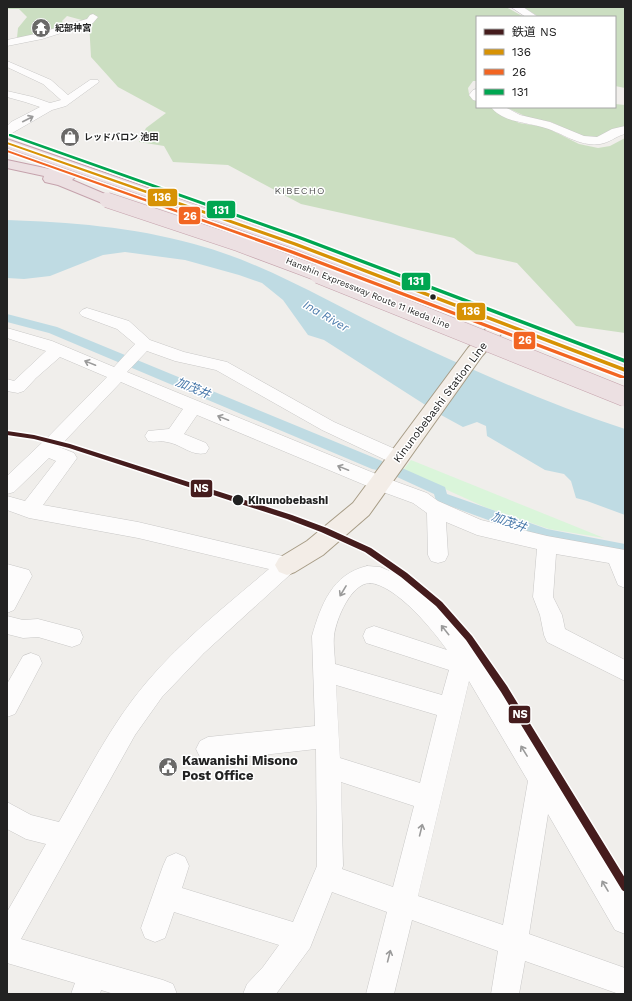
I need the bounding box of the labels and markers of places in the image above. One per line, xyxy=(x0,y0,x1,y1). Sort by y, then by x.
temple icon: 紀部神宮 xyxy=(30,17,52,39)
place label: 紀部神宮 xyxy=(55,22,91,33)
shop icon: レッドバロン 池田 xyxy=(59,126,81,148)
place label: レッドバロン 池田 xyxy=(84,132,159,142)
unlabelled marker xyxy=(428,292,438,302)
marker: Kinunobebashi xyxy=(231,493,245,507)
place label: Kinunobebashi xyxy=(248,494,328,507)
place label: Kawanishi Misono Post Office xyxy=(182,753,298,783)
public building icon: Kawanishi Misono Post Office xyxy=(157,756,179,778)

